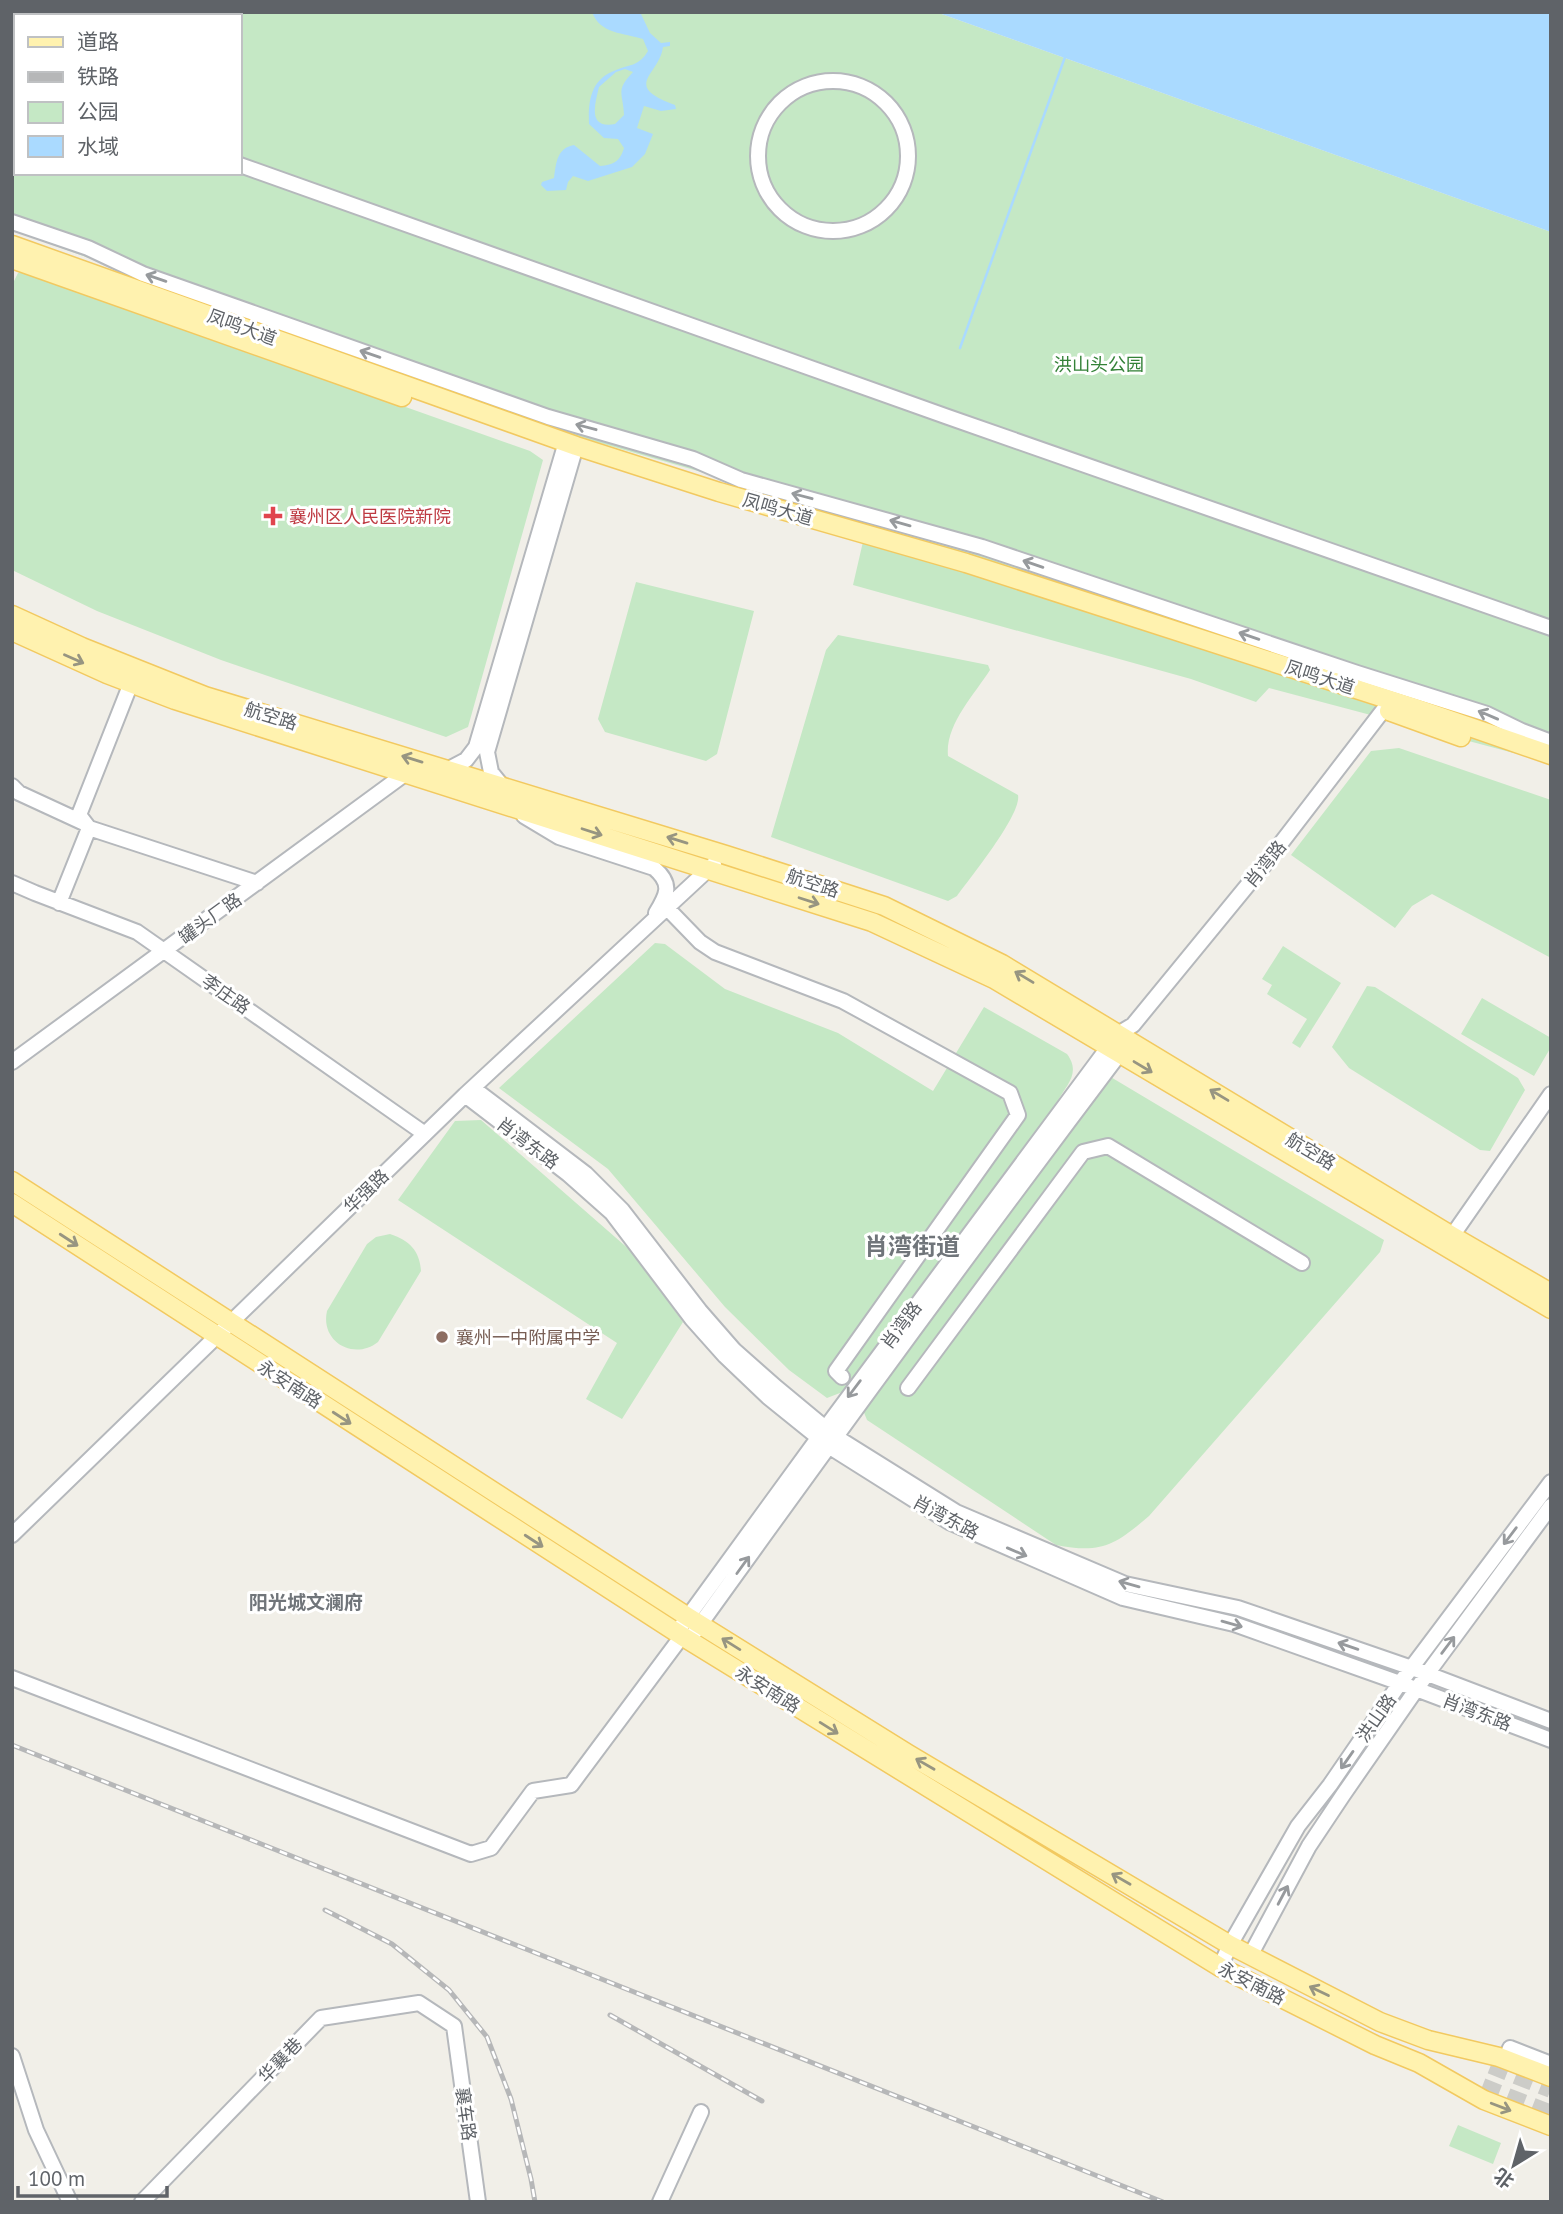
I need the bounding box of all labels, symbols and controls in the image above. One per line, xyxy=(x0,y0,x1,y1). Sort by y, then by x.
legend xyxy=(14,14,242,175)
text: 道路 xyxy=(77,28,119,55)
text: 铁路 xyxy=(77,63,119,90)
text: 公园 xyxy=(77,98,119,125)
text: 水域 xyxy=(77,133,119,160)
one-way arrow xyxy=(145,271,167,283)
street label: 凤鸣大道 xyxy=(204,304,280,350)
one-way arrow xyxy=(360,347,382,359)
park label: 洪山头公园 xyxy=(1054,353,1144,376)
one-way arrow xyxy=(575,419,597,432)
street label: 凤鸣大道 xyxy=(740,488,816,530)
one-way arrow xyxy=(791,489,814,502)
place label: 襄州区人民医院新院 xyxy=(289,505,451,528)
marker: 襄州区人民医院新院 xyxy=(263,506,283,526)
one-way arrow xyxy=(889,516,911,529)
one-way arrow xyxy=(1022,557,1044,570)
one-way arrow xyxy=(1238,629,1260,641)
one-way arrow xyxy=(63,653,85,666)
street label: 凤鸣大道 xyxy=(1282,655,1358,699)
street label: 航空路 xyxy=(242,697,300,735)
one-way arrow xyxy=(1478,708,1499,721)
one-way arrow xyxy=(401,752,423,765)
one-way arrow xyxy=(581,826,603,839)
one-way arrow xyxy=(666,832,688,845)
street label: 肖湾路 xyxy=(1239,836,1291,892)
street label: 航空路 xyxy=(784,864,842,902)
street label: 罐头厂路 xyxy=(174,888,246,948)
one-way arrow xyxy=(797,896,819,909)
street label: 李庄路 xyxy=(197,969,255,1019)
one-way arrow xyxy=(1014,970,1034,984)
one-way arrow xyxy=(1133,1060,1153,1074)
one-way arrow xyxy=(1209,1087,1229,1101)
street label: 肖湾东路 xyxy=(492,1112,564,1174)
street label: 航空路 xyxy=(1282,1127,1340,1175)
street label: 华强路 xyxy=(339,1164,393,1218)
district label: 肖湾街道 xyxy=(864,1231,960,1262)
one-way arrow xyxy=(59,1233,78,1248)
street label: 肖湾路 xyxy=(876,1297,926,1353)
place label: 襄州一中附属中学 xyxy=(456,1326,600,1349)
marker: 襄州一中附属中学 xyxy=(434,1329,450,1345)
street label: 永安南路 xyxy=(254,1355,326,1413)
one-way arrow xyxy=(847,1379,861,1398)
one-way arrow xyxy=(332,1410,351,1425)
street label: 肖湾东路 xyxy=(909,1490,983,1544)
one-way arrow xyxy=(1503,1527,1518,1546)
one-way arrow xyxy=(523,1534,543,1548)
one-way arrow xyxy=(1006,1546,1027,1559)
one-way arrow xyxy=(736,1556,750,1575)
one-way arrow xyxy=(1118,1577,1141,1590)
district label: 阳光城文澜府 xyxy=(249,1590,363,1614)
one-way arrow xyxy=(1221,1618,1243,1631)
one-way arrow xyxy=(1440,1635,1455,1654)
one-way arrow xyxy=(722,1637,742,1651)
one-way arrow xyxy=(1337,1639,1359,1651)
street label: 永安南路 xyxy=(731,1660,805,1718)
street label: 肖湾东路 xyxy=(1439,1688,1515,1736)
street label: 洪山路 xyxy=(1351,1689,1401,1747)
one-way arrow xyxy=(819,1721,839,1735)
one-way arrow xyxy=(1340,1750,1354,1769)
one-way arrow xyxy=(915,1757,935,1771)
one-way arrow xyxy=(1111,1872,1131,1886)
one-way arrow xyxy=(1276,1886,1290,1906)
street label: 永安南路 xyxy=(1215,1956,1289,2010)
one-way arrow xyxy=(1309,1984,1330,1998)
street label: 华襄巷 xyxy=(253,2033,307,2087)
street label: 襄车路 xyxy=(451,2086,481,2142)
one-way arrow xyxy=(1490,2101,1511,2114)
north arrow xyxy=(1479,2130,1549,2200)
scale bar xyxy=(18,2154,166,2198)
text: 北 xyxy=(1489,2163,1519,2194)
text: 100 m xyxy=(28,2165,85,2192)

